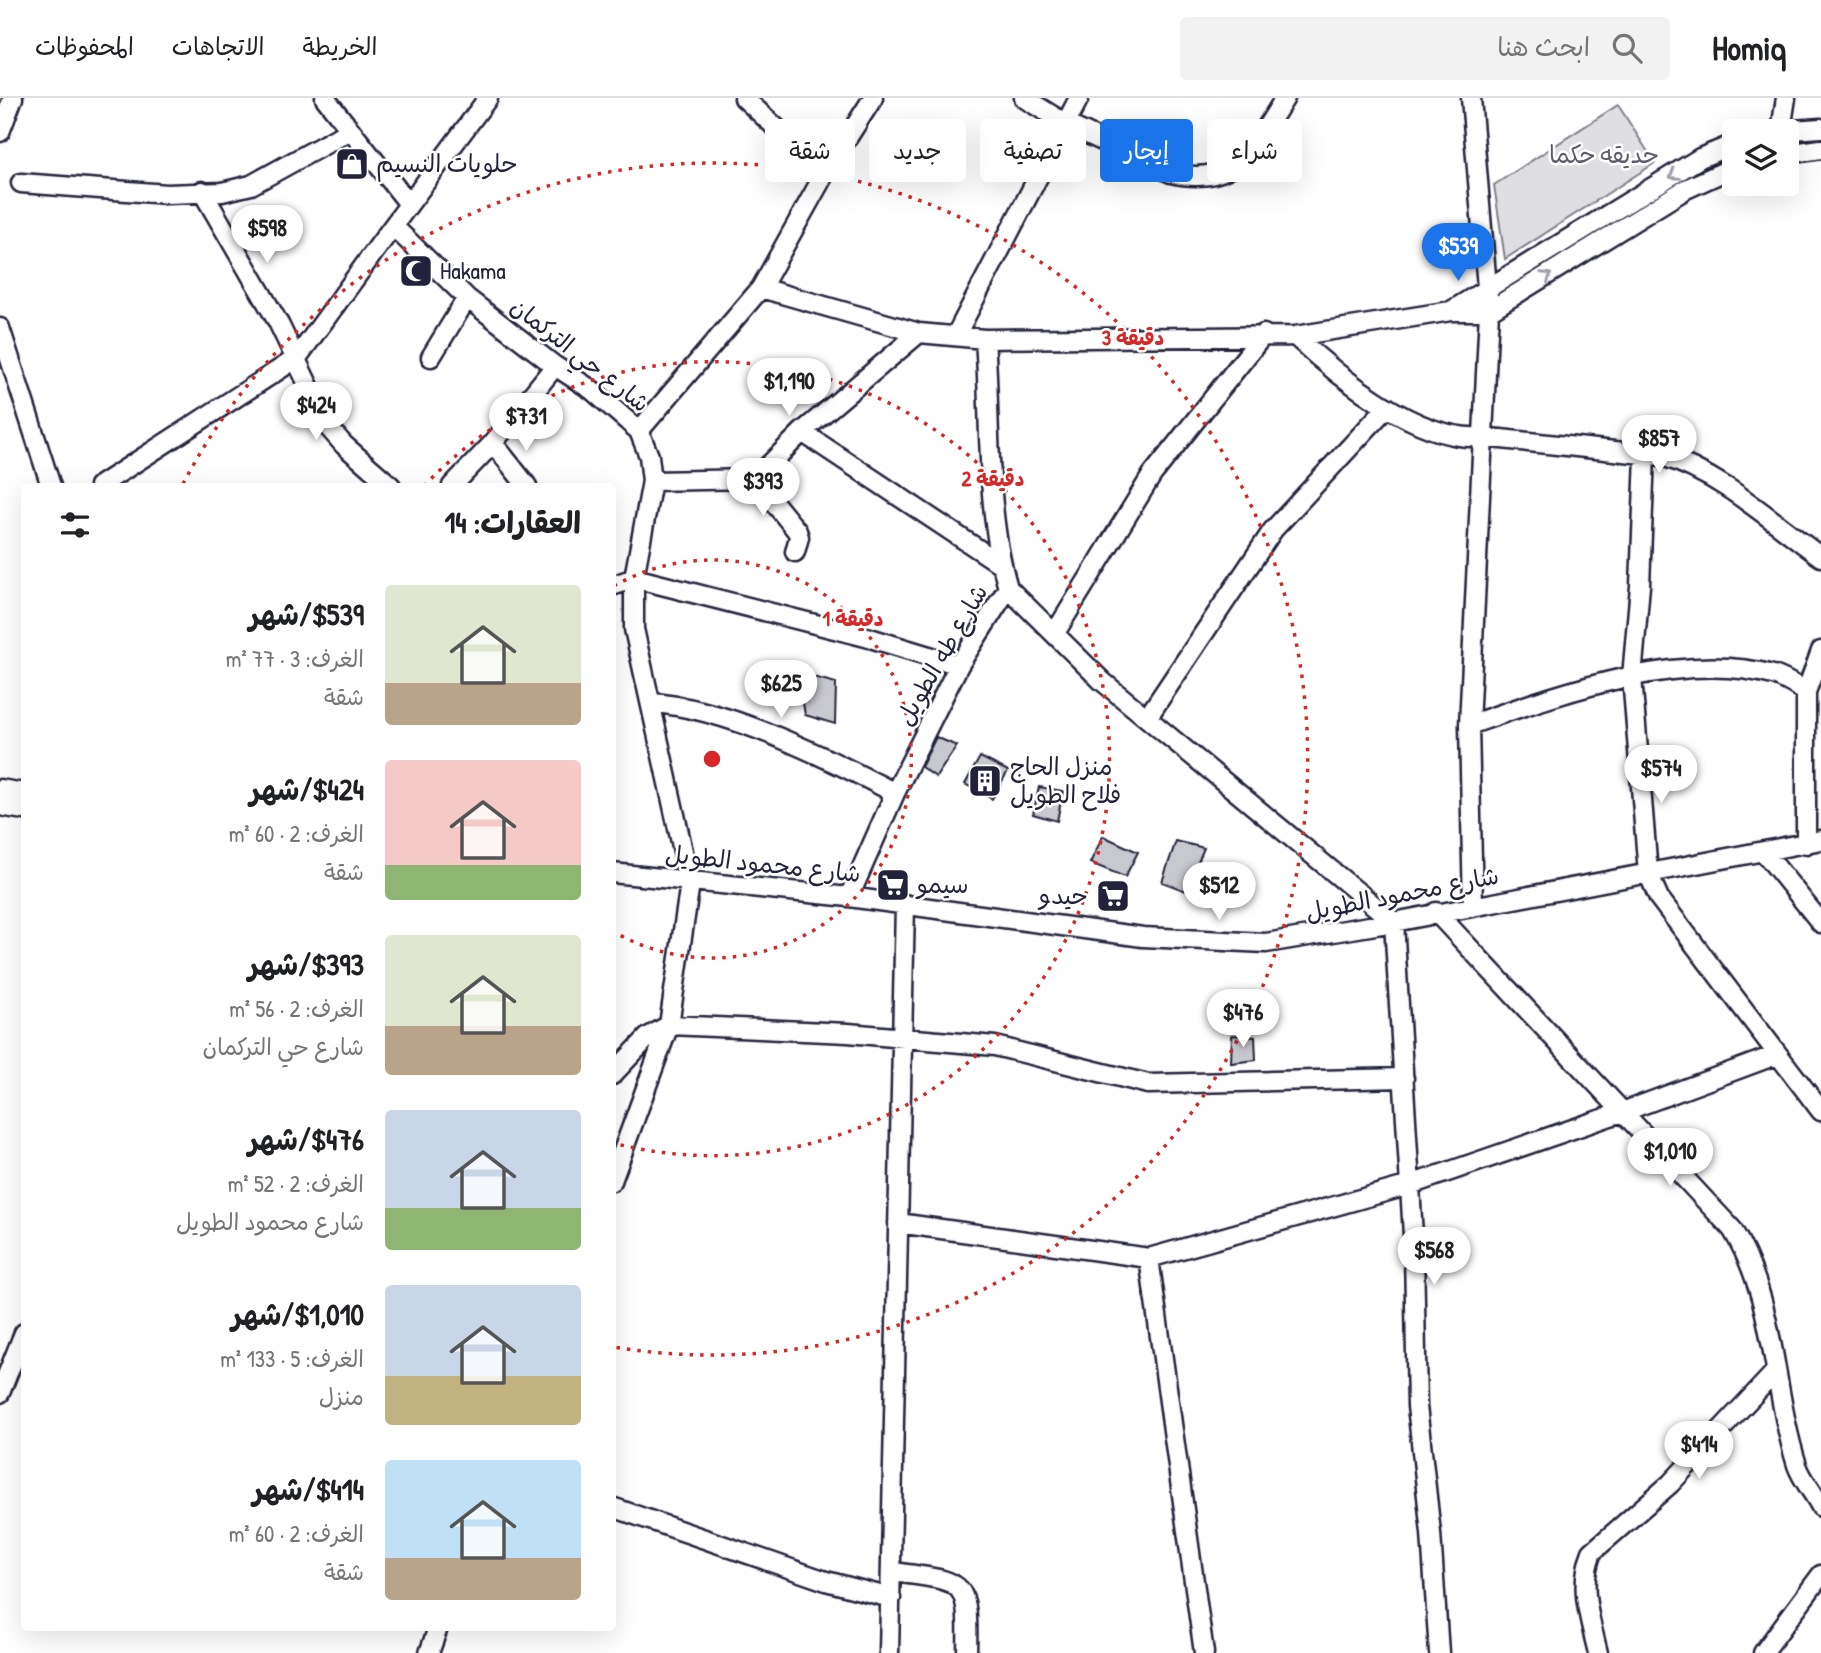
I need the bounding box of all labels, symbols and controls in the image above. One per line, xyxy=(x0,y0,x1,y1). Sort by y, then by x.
search box xyxy=(1180,17,1670,80)
text: Homiq xyxy=(1712,26,1786,70)
text: ابحث هنا xyxy=(1497,29,1590,64)
icon: search xyxy=(1608,29,1646,67)
text: المحفوظات xyxy=(35,30,134,62)
text: الاتجاهات xyxy=(172,30,265,62)
text: الخريطة xyxy=(303,30,377,62)
chip: شقة xyxy=(765,119,855,182)
chip: جديد xyxy=(869,119,966,182)
chip: تصفية xyxy=(980,119,1086,182)
chip: إيجار xyxy=(1100,119,1193,182)
chip: شراء xyxy=(1207,119,1302,182)
map controls xyxy=(1722,119,1799,196)
button: layers xyxy=(1722,119,1799,196)
park label: حديقه حكما xyxy=(1549,138,1659,170)
shop icon: حلويات النسيم xyxy=(333,145,371,183)
place label: حلويات النسيم xyxy=(376,147,518,182)
one-way arrow xyxy=(1668,166,1681,179)
pin: $598 xyxy=(226,206,308,265)
text: $598 xyxy=(247,212,287,243)
pin: $539 xyxy=(1417,223,1499,283)
text: $539 xyxy=(1438,230,1478,261)
mosque icon: Hakama xyxy=(397,252,435,290)
place label: Hakama xyxy=(440,254,506,286)
one-way arrow xyxy=(1539,272,1552,284)
street label: شارع حي التركمان xyxy=(501,290,657,423)
text: 3 دقيقة xyxy=(1102,323,1164,352)
pin: $1,190 xyxy=(732,358,846,418)
text: $1,190 xyxy=(763,365,815,396)
pin: $424 xyxy=(275,382,357,442)
text: $424 xyxy=(296,389,336,420)
pin: $731 xyxy=(485,394,567,453)
text: $731 xyxy=(505,400,547,431)
pin: $857 xyxy=(1618,416,1700,475)
text: $857 xyxy=(1638,422,1680,453)
pin: $393 xyxy=(722,458,804,518)
text: 2 دقيقة xyxy=(961,464,1025,493)
text: $393 xyxy=(743,465,783,496)
text: العقارات: 14 xyxy=(444,502,581,542)
icon: filters xyxy=(56,506,94,544)
street label: شارع طه الطويل xyxy=(888,578,996,732)
text: $539/شهر xyxy=(249,594,364,634)
text: 1 دقيقة xyxy=(823,604,883,633)
icon: home xyxy=(441,613,525,697)
text: الغرف: 3 · 77 m² xyxy=(226,643,364,674)
pin: $625 xyxy=(740,660,822,720)
text: $625 xyxy=(760,667,802,698)
text: شقة xyxy=(324,681,364,712)
pin: $574 xyxy=(1620,746,1702,805)
centre of rings xyxy=(700,747,724,771)
place label: منزل الحاج فلاح الطويل xyxy=(1010,750,1121,811)
text: $574 xyxy=(1640,752,1682,783)
building icon: منزل الحاج فلاح الطويل xyxy=(966,762,1004,800)
text: $424/شهر xyxy=(250,769,364,809)
icon: home xyxy=(441,788,525,872)
text: الغرف: 2 · 60 m² xyxy=(229,818,364,849)
street label: شارع محمود الطويل xyxy=(664,837,862,891)
text: شقة xyxy=(324,856,364,887)
street label: شارع محمود الطويل xyxy=(1302,859,1502,929)
pin: $512 xyxy=(1178,862,1260,922)
supermarket icon: سيمو xyxy=(874,866,912,904)
place label: سيمو xyxy=(915,868,969,900)
text: $512 xyxy=(1199,869,1239,900)
supermarket icon: حيدو xyxy=(1094,877,1132,915)
place label: حيدو xyxy=(1037,879,1088,911)
text: $393/شهر xyxy=(248,944,364,984)
icon: home xyxy=(441,963,525,1047)
pin: $476 xyxy=(1202,990,1284,1049)
text: الغرف: 2 · 56 m² xyxy=(229,993,364,1024)
text: $476 xyxy=(1223,996,1263,1027)
text: شارع حي التركمان xyxy=(202,1031,364,1062)
text: $476/شهر xyxy=(248,1119,364,1159)
pin: $1,010 xyxy=(1613,1128,1727,1188)
text: $1,010 xyxy=(1643,1135,1697,1166)
icon: home xyxy=(441,1138,525,1222)
text: الغرف: 2 · 52 m² xyxy=(228,1168,364,1199)
text: شارع محمود الطويل xyxy=(176,1206,364,1237)
pin: $568 xyxy=(1393,1228,1475,1287)
text: $568 xyxy=(1414,1234,1454,1265)
text: $1,010/شهر xyxy=(232,1294,364,1334)
icon: home xyxy=(441,1313,525,1397)
text: الغرف: 5 · 133 m² xyxy=(220,1343,364,1374)
text: منزل xyxy=(319,1381,364,1412)
pin: $414 xyxy=(1658,1422,1740,1481)
text: $414 xyxy=(1680,1428,1718,1459)
text: $414/شهر xyxy=(253,1469,364,1509)
icon: home xyxy=(441,1488,525,1572)
text: الغرف: 2 · 60 m² xyxy=(229,1518,364,1549)
text: شقة xyxy=(324,1556,364,1587)

